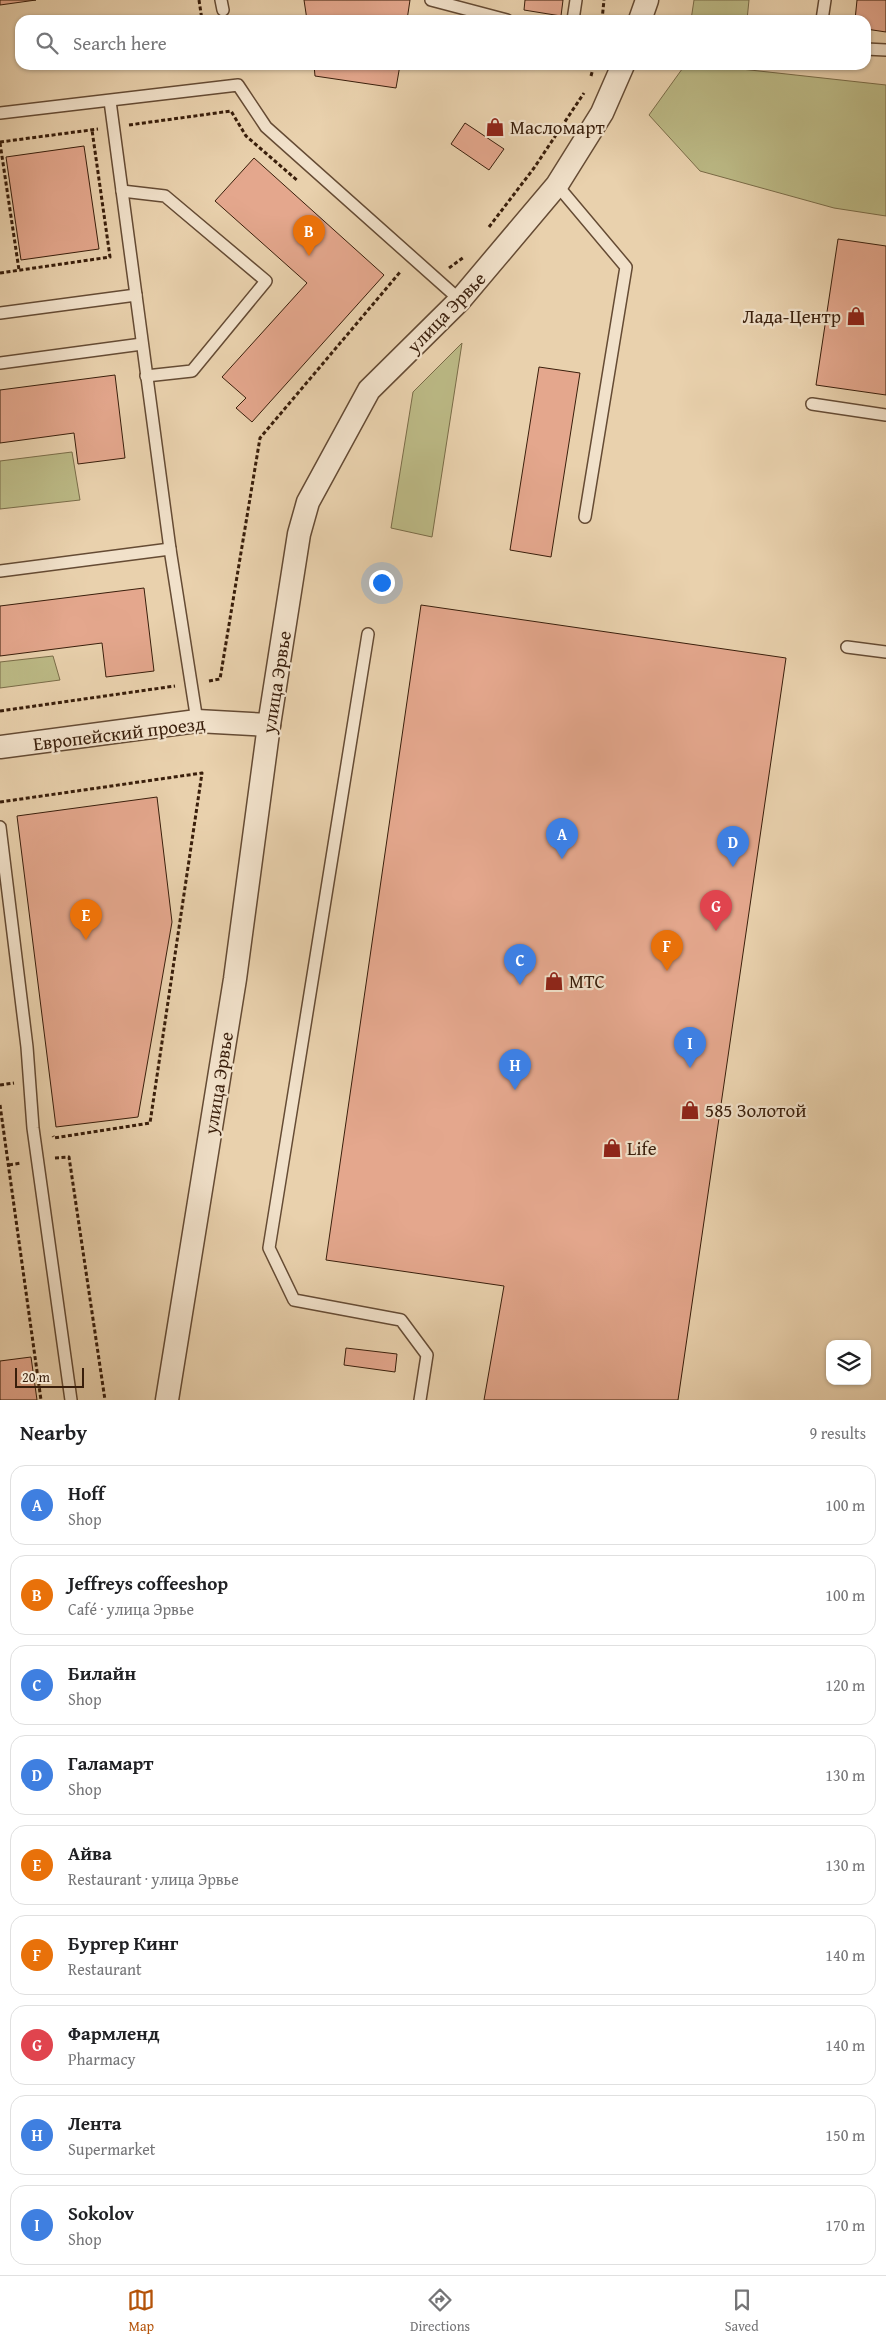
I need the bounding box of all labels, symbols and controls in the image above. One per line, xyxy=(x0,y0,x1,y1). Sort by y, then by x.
search box xyxy=(15,15,871,70)
icon: search xyxy=(33,29,61,57)
text: Search here xyxy=(73,29,167,57)
place label: Масломарт xyxy=(510,113,605,141)
shop icon: Масломарт xyxy=(484,116,506,138)
pin: B xyxy=(293,215,325,256)
street label: улица Эрвье xyxy=(399,265,492,360)
place label: Лада-Центр xyxy=(742,302,841,330)
shop icon: Лада-Центр xyxy=(845,305,867,327)
your location xyxy=(369,570,395,596)
street label: улица Эрвье xyxy=(254,629,298,736)
street label: Европейский проезд xyxy=(31,709,207,757)
pin: A xyxy=(546,818,578,859)
pin: D xyxy=(717,826,749,867)
pin: G xyxy=(700,890,732,931)
pin: E xyxy=(70,899,102,940)
pin: F xyxy=(651,930,683,971)
pin: C xyxy=(504,944,536,985)
place label: МТС xyxy=(569,967,605,995)
shop icon: МТС xyxy=(543,970,565,992)
pin: I xyxy=(674,1027,706,1068)
street label: улица Эрвье xyxy=(196,1030,240,1137)
pin: H xyxy=(499,1049,531,1090)
place label: 585 Золотой xyxy=(705,1096,806,1124)
shop icon: 585 Золотой xyxy=(679,1099,701,1121)
place label: Life xyxy=(627,1134,657,1162)
shop icon: Life xyxy=(601,1137,623,1159)
map controls xyxy=(826,1340,871,1385)
button: layers xyxy=(826,1340,871,1385)
scale bar xyxy=(15,1365,84,1388)
text: 20 m xyxy=(22,1367,50,1387)
text: Nearby xyxy=(20,1417,87,1448)
text: 9 results xyxy=(809,1421,866,1445)
text: Hoff xyxy=(68,1479,105,1507)
text: A xyxy=(32,1493,42,1517)
text: 100 m xyxy=(825,1493,865,1517)
text: Shop xyxy=(68,1507,102,1531)
text: Jeffreys coffeeshop xyxy=(68,1569,228,1597)
text: B xyxy=(32,1583,42,1607)
text: 100 m xyxy=(825,1583,865,1607)
text: Café · улица Эрвье xyxy=(68,1597,194,1621)
text: Билайн xyxy=(68,1659,136,1687)
text: C xyxy=(32,1673,42,1697)
text: 120 m xyxy=(825,1673,865,1697)
text: Shop xyxy=(68,1687,102,1711)
text: Галамарт xyxy=(68,1749,153,1777)
text: D xyxy=(32,1763,42,1787)
text: 130 m xyxy=(825,1763,865,1787)
text: Shop xyxy=(68,1777,102,1801)
text: Айва xyxy=(68,1839,112,1867)
text: E xyxy=(33,1853,41,1877)
text: 130 m xyxy=(825,1853,865,1877)
text: Restaurant · улица Эрвье xyxy=(68,1867,239,1891)
text: Бургер Кинг xyxy=(68,1929,178,1957)
text: F xyxy=(33,1943,41,1967)
text: 140 m xyxy=(825,1943,865,1967)
text: Restaurant xyxy=(68,1957,142,1981)
text: Фармленд xyxy=(68,2019,160,2047)
text: G xyxy=(32,2033,42,2057)
text: 140 m xyxy=(825,2033,865,2057)
text: Pharmacy xyxy=(68,2047,135,2071)
text: Лента xyxy=(68,2109,122,2137)
text: H xyxy=(31,2123,43,2147)
text: 150 m xyxy=(825,2123,865,2147)
text: Supermarket xyxy=(68,2137,155,2161)
text: Sokolov xyxy=(68,2199,134,2227)
text: I xyxy=(34,2213,40,2237)
text: 170 m xyxy=(825,2213,865,2237)
text: Shop xyxy=(68,2227,102,2251)
tab: Map xyxy=(127,2286,155,2336)
tab: Directions xyxy=(410,2286,470,2336)
tab: Saved xyxy=(725,2286,759,2336)

